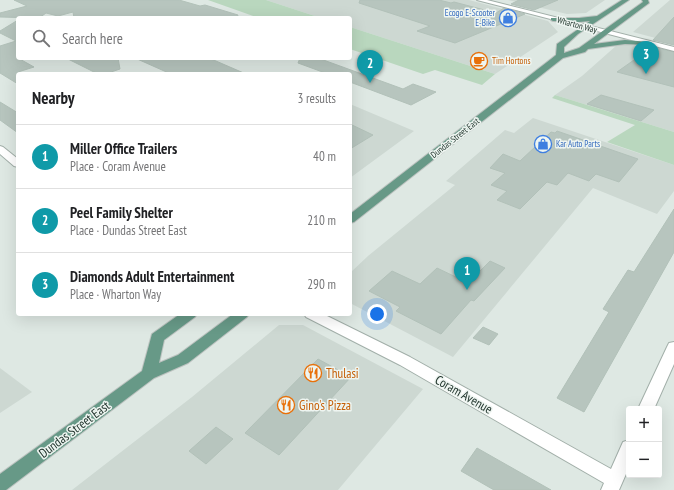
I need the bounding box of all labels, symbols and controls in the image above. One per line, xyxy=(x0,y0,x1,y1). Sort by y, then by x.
place label: Ecogo E-Scooter E-Bike xyxy=(445,7,496,28)
shop icon: Ecogo E-Scooter E-Bike xyxy=(498,8,518,28)
street label: Wharton Way xyxy=(556,14,599,35)
search box xyxy=(16,16,352,60)
icon: search xyxy=(30,27,52,49)
text: Search here xyxy=(62,29,123,48)
pin: 3 xyxy=(633,41,659,74)
pin: 2 xyxy=(357,50,383,83)
cafe icon: Tim Hortons xyxy=(469,51,489,71)
place label: Tim Hortons xyxy=(492,55,530,66)
text: Nearby xyxy=(32,87,75,109)
text: 3 results xyxy=(297,90,336,107)
street label: Dundas Street East xyxy=(428,115,482,160)
shop icon: Kar Auto Parts xyxy=(533,134,553,154)
place label: Kar Auto Parts xyxy=(556,138,600,149)
text: Miller Office Trailers xyxy=(70,139,177,158)
text: 1 xyxy=(42,148,48,165)
text: 40 m xyxy=(313,148,336,165)
text: Place · Coram Avenue xyxy=(70,158,166,175)
text: Peel Family Shelter xyxy=(70,203,173,222)
text: 2 xyxy=(42,212,48,229)
text: 210 m xyxy=(307,212,336,229)
text: Place · Dundas Street East xyxy=(70,222,187,239)
pin: 1 xyxy=(454,257,480,290)
text: Diamonds Adult Entertainment xyxy=(70,267,234,286)
text: 3 xyxy=(42,276,48,293)
text: 290 m xyxy=(307,276,336,293)
text: Place · Wharton Way xyxy=(70,286,161,303)
your location xyxy=(367,304,387,324)
restaurant icon: Thulasi xyxy=(303,363,323,383)
place label: Thulasi xyxy=(326,365,359,382)
street label: Coram Avenue xyxy=(432,371,496,418)
restaurant icon: Gino's Pizza xyxy=(276,395,296,415)
street label: Dundas Street East xyxy=(35,397,114,462)
place label: Gino's Pizza xyxy=(299,397,351,414)
map controls xyxy=(626,406,662,478)
button: + xyxy=(626,406,662,442)
button: − xyxy=(626,442,662,478)

